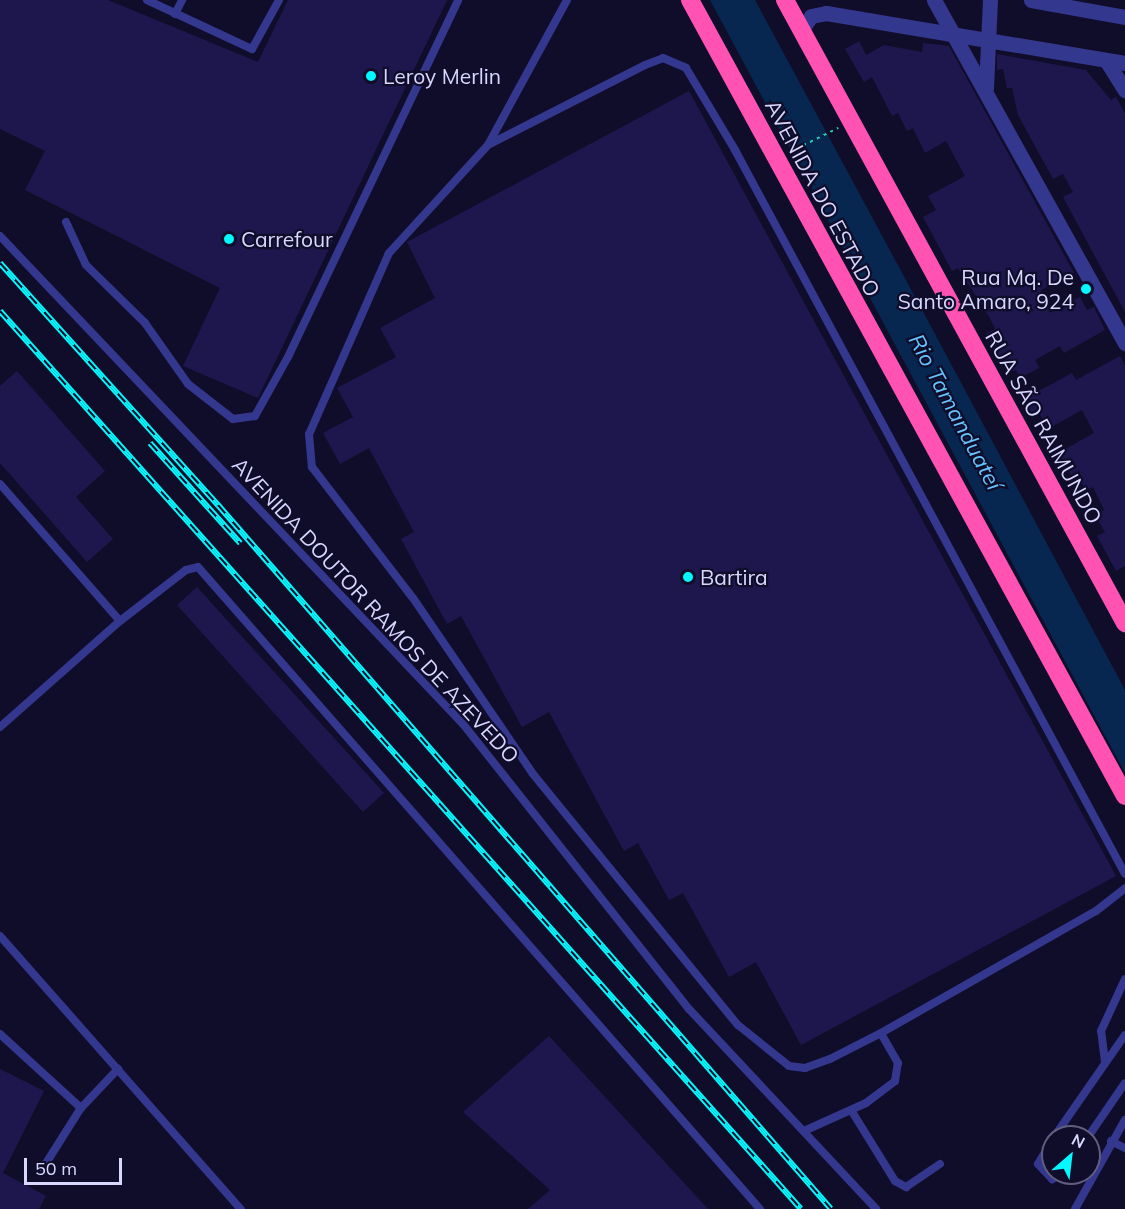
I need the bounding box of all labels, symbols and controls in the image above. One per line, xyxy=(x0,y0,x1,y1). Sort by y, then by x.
place label: Leroy Merlin xyxy=(383,63,501,89)
marker: Leroy Merlin xyxy=(364,69,378,83)
street label: AVENIDA DO ESTADO xyxy=(760,95,886,301)
place label: Carrefour xyxy=(241,226,333,252)
marker: Carrefour xyxy=(222,232,236,246)
place label: Rua Mq. De Santo Amaro, 924 xyxy=(898,264,1074,314)
marker: Rua Mq. De Santo Amaro, 924 xyxy=(1079,282,1093,296)
street label: RUA SÃO RAIMUNDO xyxy=(980,326,1108,528)
water label: Rio Tamanduateí xyxy=(903,329,1007,495)
street label: AVENIDA DOUTOR RAMOS DE AZEVEDO xyxy=(227,452,525,768)
place label: Bartira xyxy=(700,564,768,590)
marker: Bartira xyxy=(681,570,695,584)
north arrow xyxy=(1041,1125,1101,1185)
text: N xyxy=(1068,1129,1089,1153)
scale bar xyxy=(27,1146,124,1184)
text: 50 m xyxy=(35,1157,77,1180)

